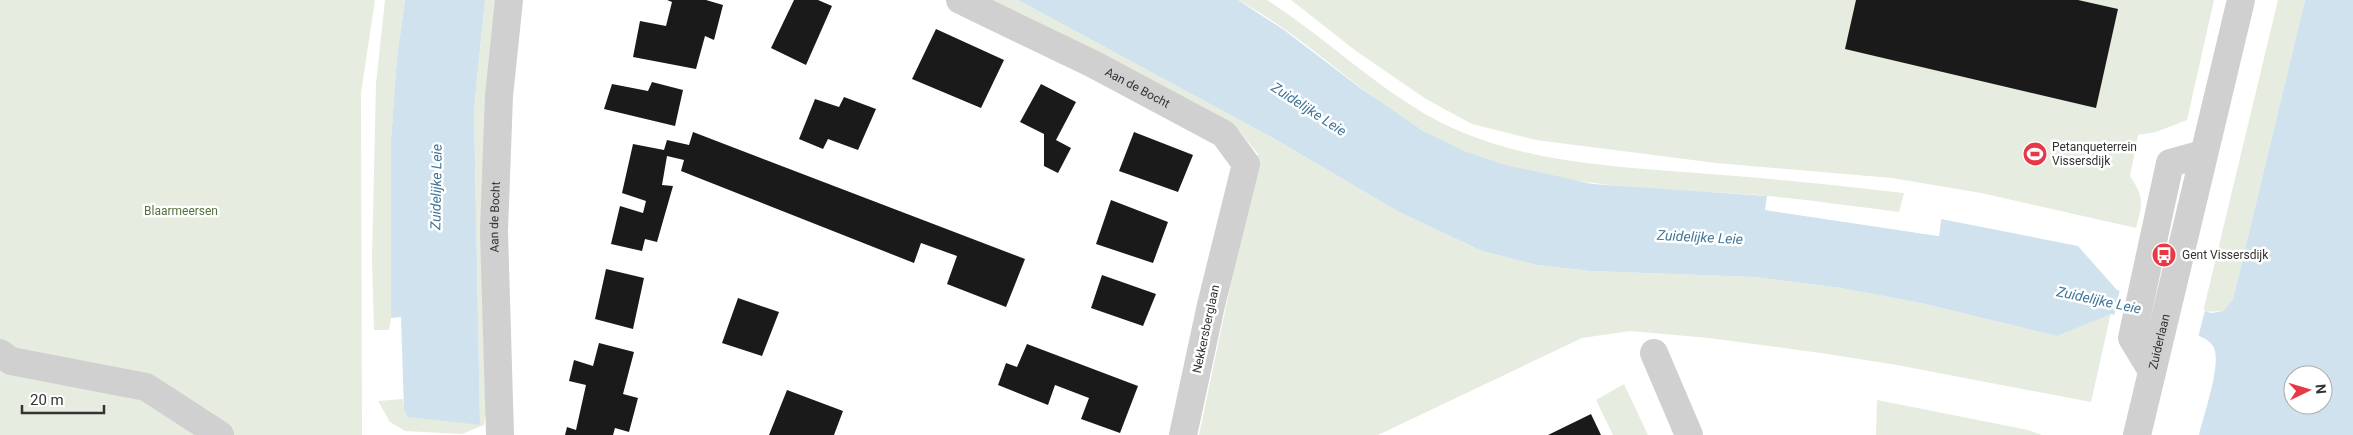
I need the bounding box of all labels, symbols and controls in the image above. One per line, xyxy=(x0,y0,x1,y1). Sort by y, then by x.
street label: Aan de Bocht xyxy=(1103,65,1172,111)
water label: Zuidelijke Leie xyxy=(1268,78,1349,139)
place label: Petanqueterrein Vissersdijk xyxy=(2052,140,2137,168)
sports icon: Petanqueterrein Vissersdijk xyxy=(2022,141,2048,167)
water label: Zuidelijke Leie xyxy=(427,144,445,231)
street label: Aan de Bocht xyxy=(487,181,503,253)
park label: Blaarmeersen xyxy=(144,204,218,218)
water label: Zuidelijke Leie xyxy=(1656,227,1743,247)
bus stop icon: Gent Vissersdijk xyxy=(2151,242,2177,268)
place label: Gent Vissersdijk xyxy=(2182,248,2269,262)
water label: Zuidelijke Leie xyxy=(2054,283,2143,317)
street label: Nekkersberglaan xyxy=(1190,284,1222,374)
street label: Zuiderlaan xyxy=(2146,313,2173,371)
north arrow xyxy=(2283,365,2333,415)
scale bar xyxy=(22,382,105,414)
text: N xyxy=(2313,383,2329,394)
text: 20 m xyxy=(30,391,64,409)

